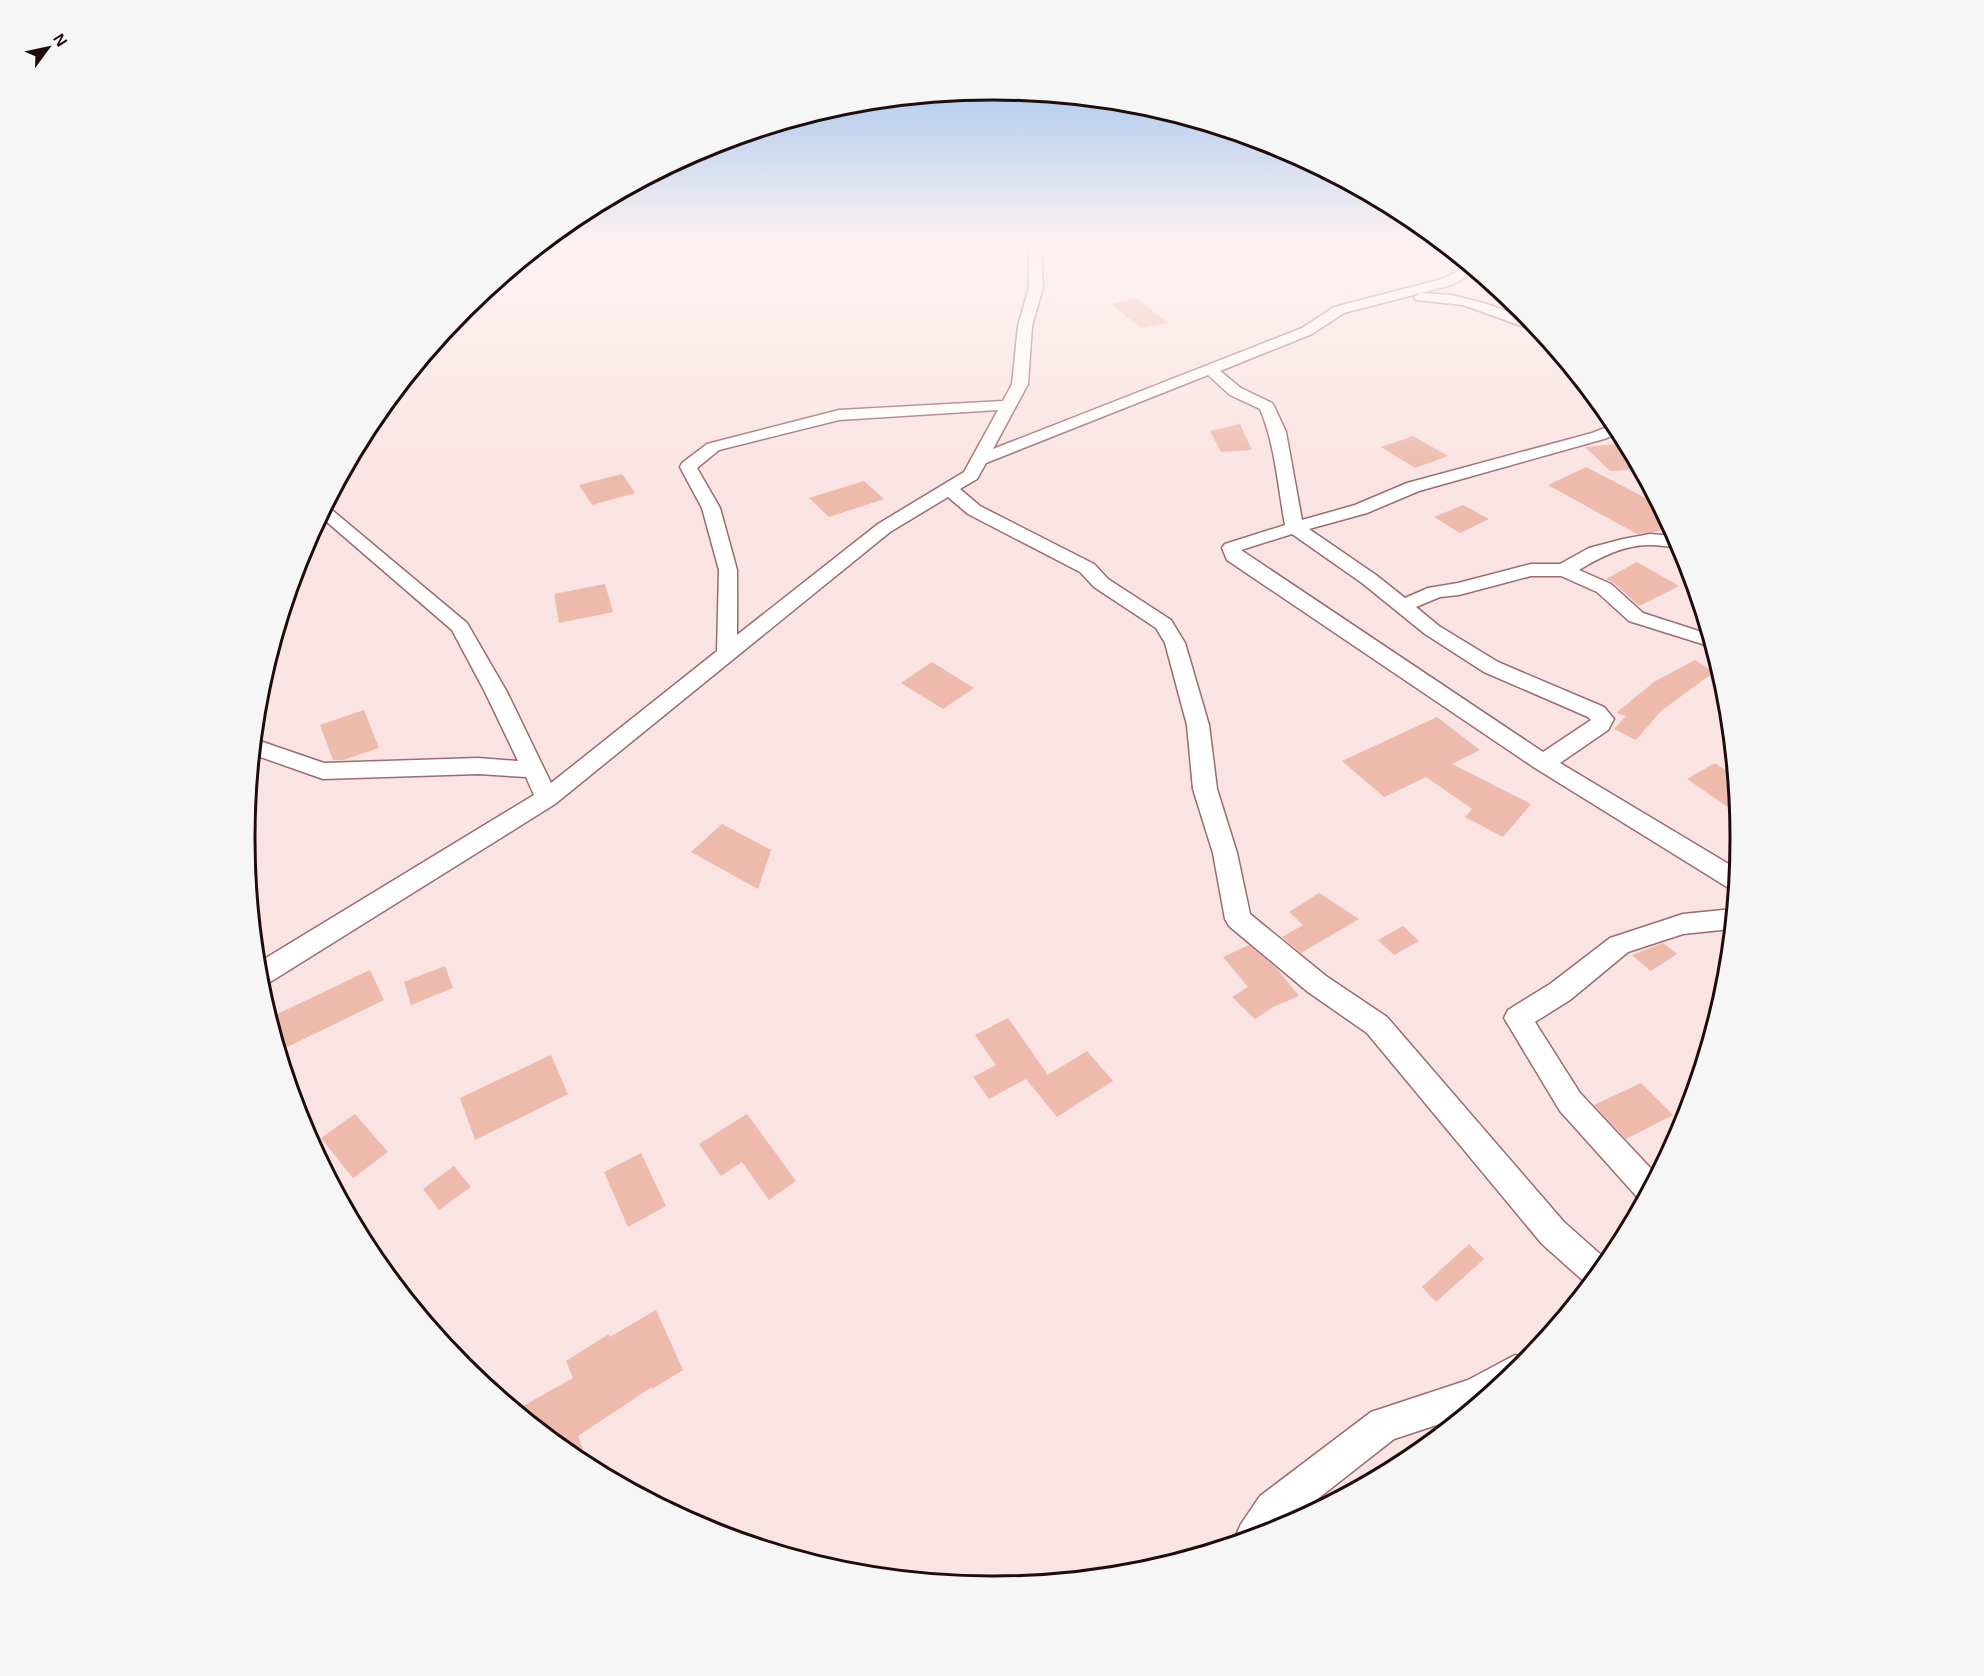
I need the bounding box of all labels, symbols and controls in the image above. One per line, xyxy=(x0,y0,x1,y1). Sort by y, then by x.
north arrow xyxy=(18,18,78,78)
text: N xyxy=(50,31,70,50)

